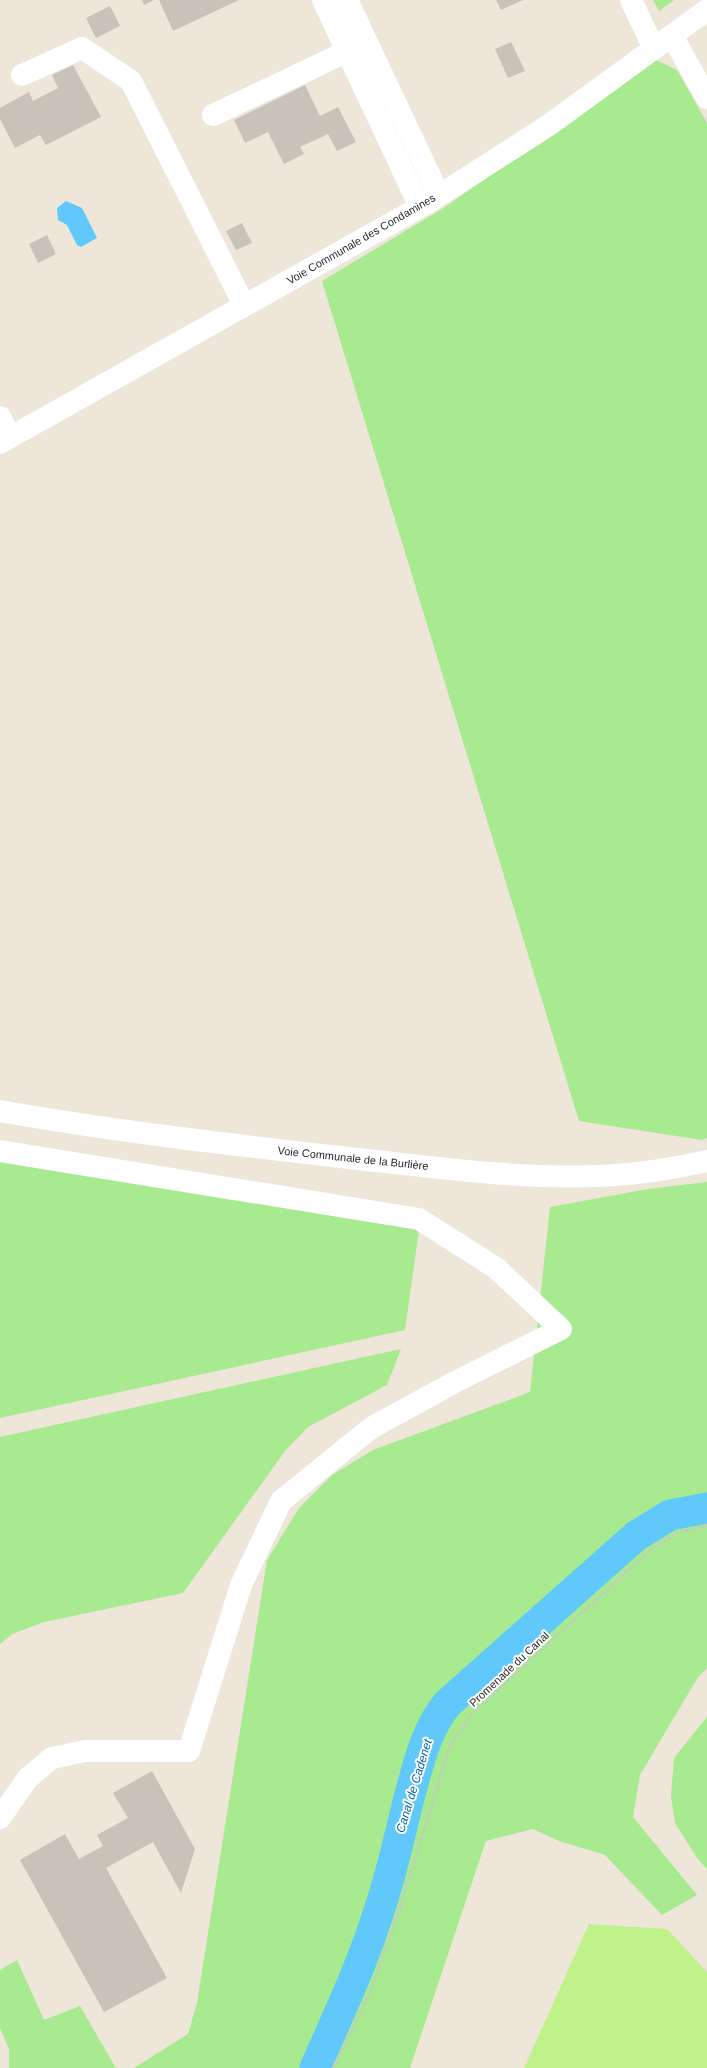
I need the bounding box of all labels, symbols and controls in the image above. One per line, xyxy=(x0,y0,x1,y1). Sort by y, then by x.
street label: Voie Communale des Condamines xyxy=(285,191,438,287)
street label: Voie Communale de la Burlière xyxy=(277,1144,429,1172)
street label: Promenade du Canal xyxy=(467,1629,551,1709)
water label: Canal de Cadenet xyxy=(393,1737,435,1834)

